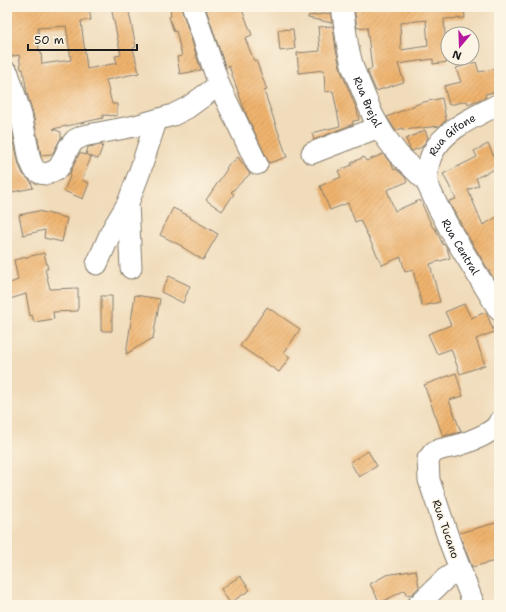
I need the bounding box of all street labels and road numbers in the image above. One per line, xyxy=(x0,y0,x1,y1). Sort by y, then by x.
street label: Rua Brejal xyxy=(349,74,385,131)
street label: Rua Gifone xyxy=(425,110,478,159)
street label: Rua Central xyxy=(438,216,483,279)
street label: Rua Tucano xyxy=(428,498,463,561)

